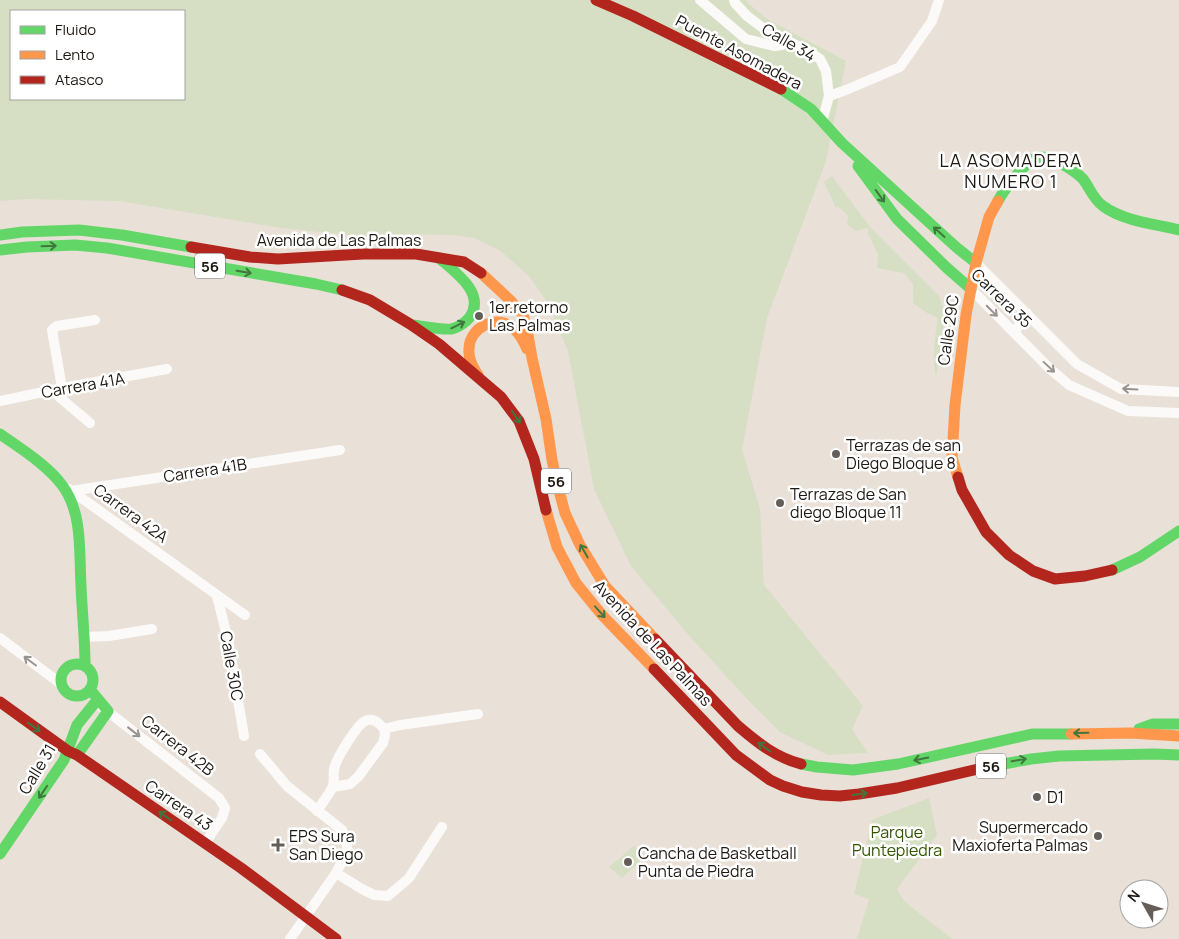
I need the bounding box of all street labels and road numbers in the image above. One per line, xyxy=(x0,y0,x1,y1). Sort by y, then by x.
street label: Puente Asomadera xyxy=(672,9,806,95)
street label: Calle 34 xyxy=(758,18,820,66)
street label: Avenida de Las Palmas xyxy=(257,229,421,251)
road number: 56 xyxy=(195,254,225,278)
street label: Carrera 35 xyxy=(967,263,1037,333)
street label: Calle 29C xyxy=(932,293,964,367)
street label: Carrera 41A xyxy=(40,367,126,403)
street label: Carrera 41B xyxy=(162,453,248,487)
road number: 56 xyxy=(541,468,571,494)
street label: Carrera 42A xyxy=(89,479,173,547)
street label: Avenida de Las Palmas xyxy=(589,575,717,711)
street label: Calle 30C xyxy=(215,629,249,703)
street label: Carrera 42B xyxy=(137,710,219,781)
street label: Calle 31 xyxy=(13,740,61,798)
road number: 56 xyxy=(976,754,1006,778)
street label: Carrera 43 xyxy=(141,774,217,836)

